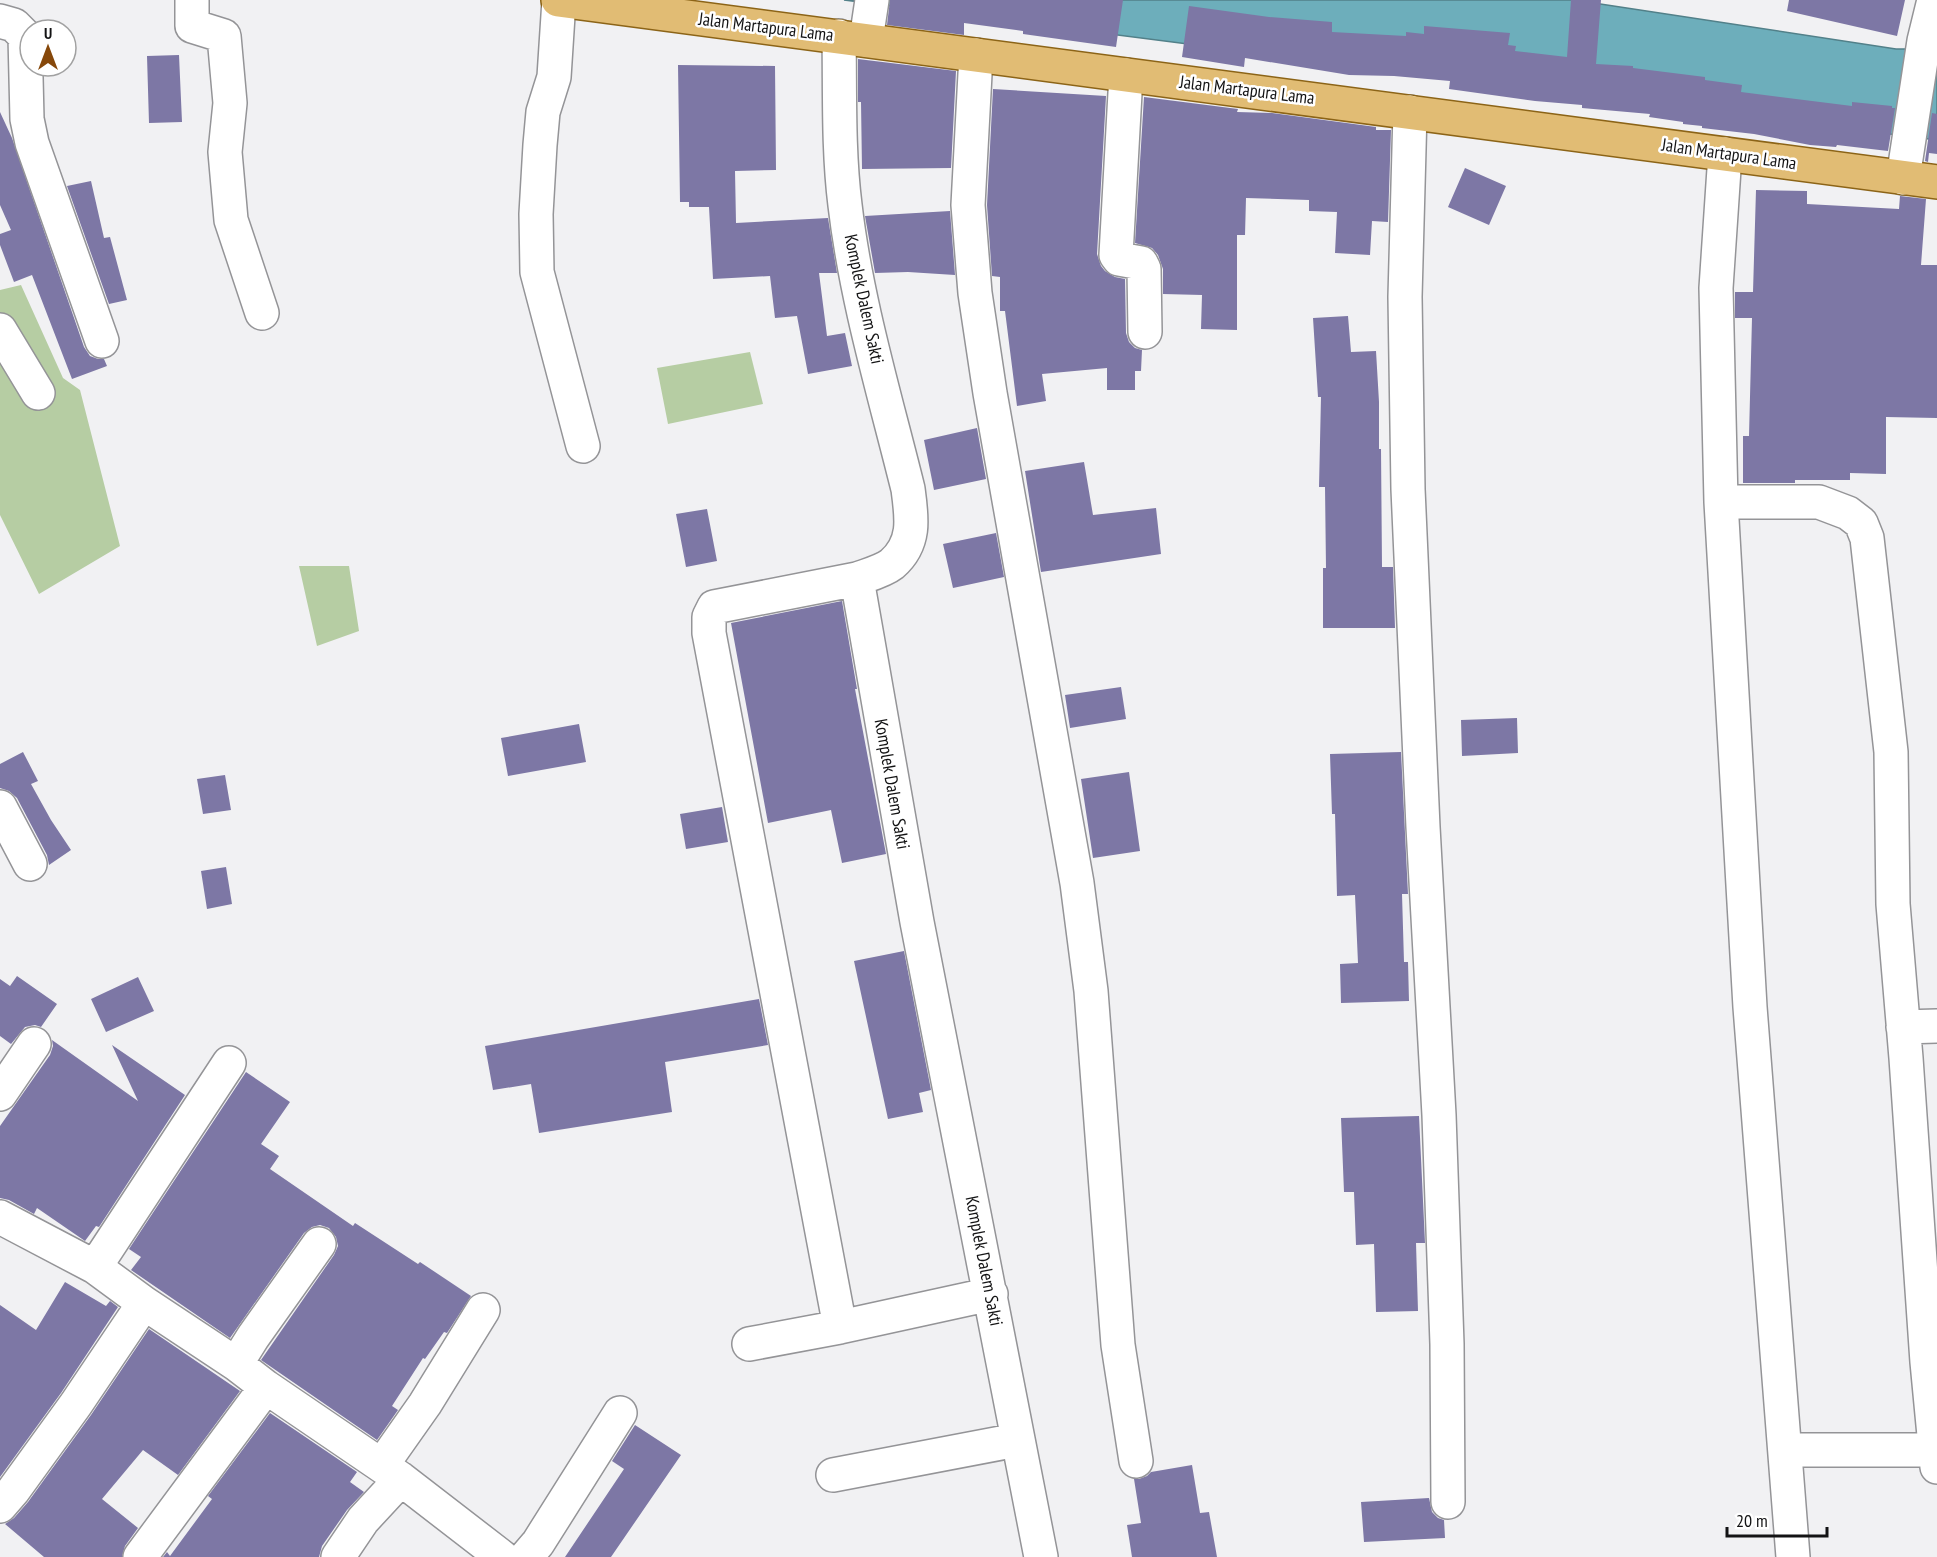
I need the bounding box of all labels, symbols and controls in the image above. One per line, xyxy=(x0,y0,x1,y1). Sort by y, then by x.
street label: Jalan Martapura Lama xyxy=(696,7,835,46)
north arrow xyxy=(18,18,78,78)
text: U xyxy=(44,23,52,43)
street label: Jalan Martapura Lama xyxy=(1177,70,1316,109)
street label: Jalan Martapura Lama xyxy=(1659,133,1798,174)
street label: Komplek Dalem Sakti xyxy=(840,232,889,366)
street label: Komplek Dalem Sakti xyxy=(870,717,915,851)
street label: Komplek Dalem Sakti xyxy=(961,1194,1008,1328)
scale bar xyxy=(1727,1500,1828,1538)
text: 20 m xyxy=(1736,1509,1768,1532)

